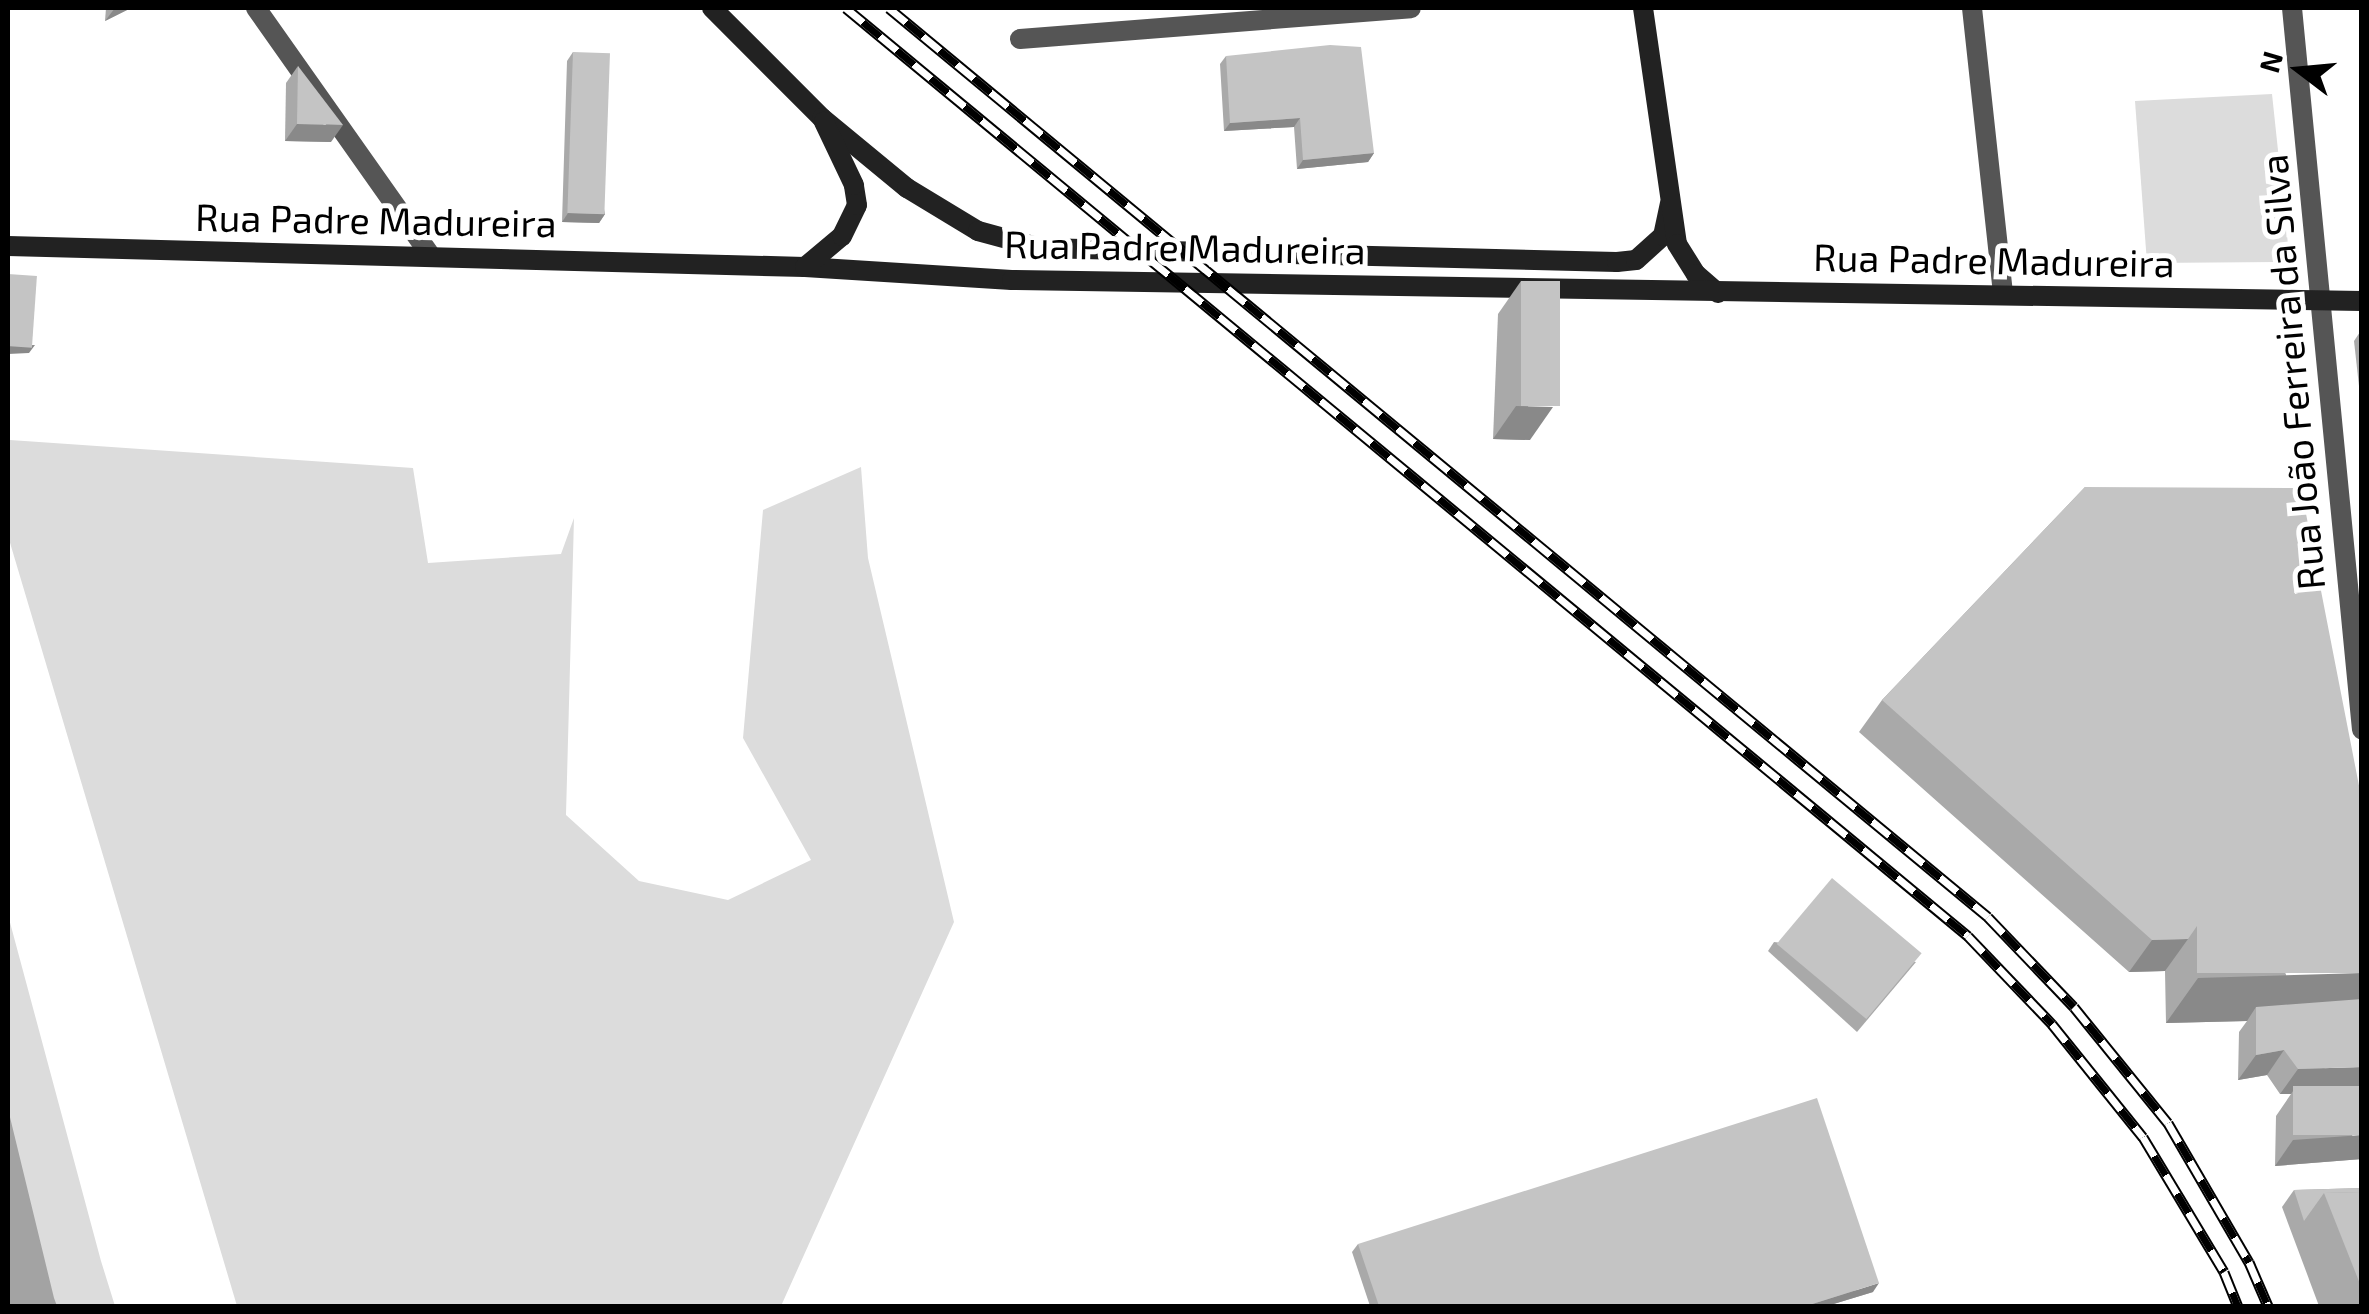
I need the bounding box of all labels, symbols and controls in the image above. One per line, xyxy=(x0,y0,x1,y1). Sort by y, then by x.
north arrow xyxy=(2249,20,2349,120)
text: N xyxy=(2251,47,2289,76)
street label: Rua João Ferreira da Silva xyxy=(2250,152,2334,592)
street label: Rua Padre Madureira xyxy=(195,194,557,246)
street label: Rua Padre Madureira xyxy=(1004,221,1366,273)
street label: Rua Padre Madureira xyxy=(1813,234,2175,286)

